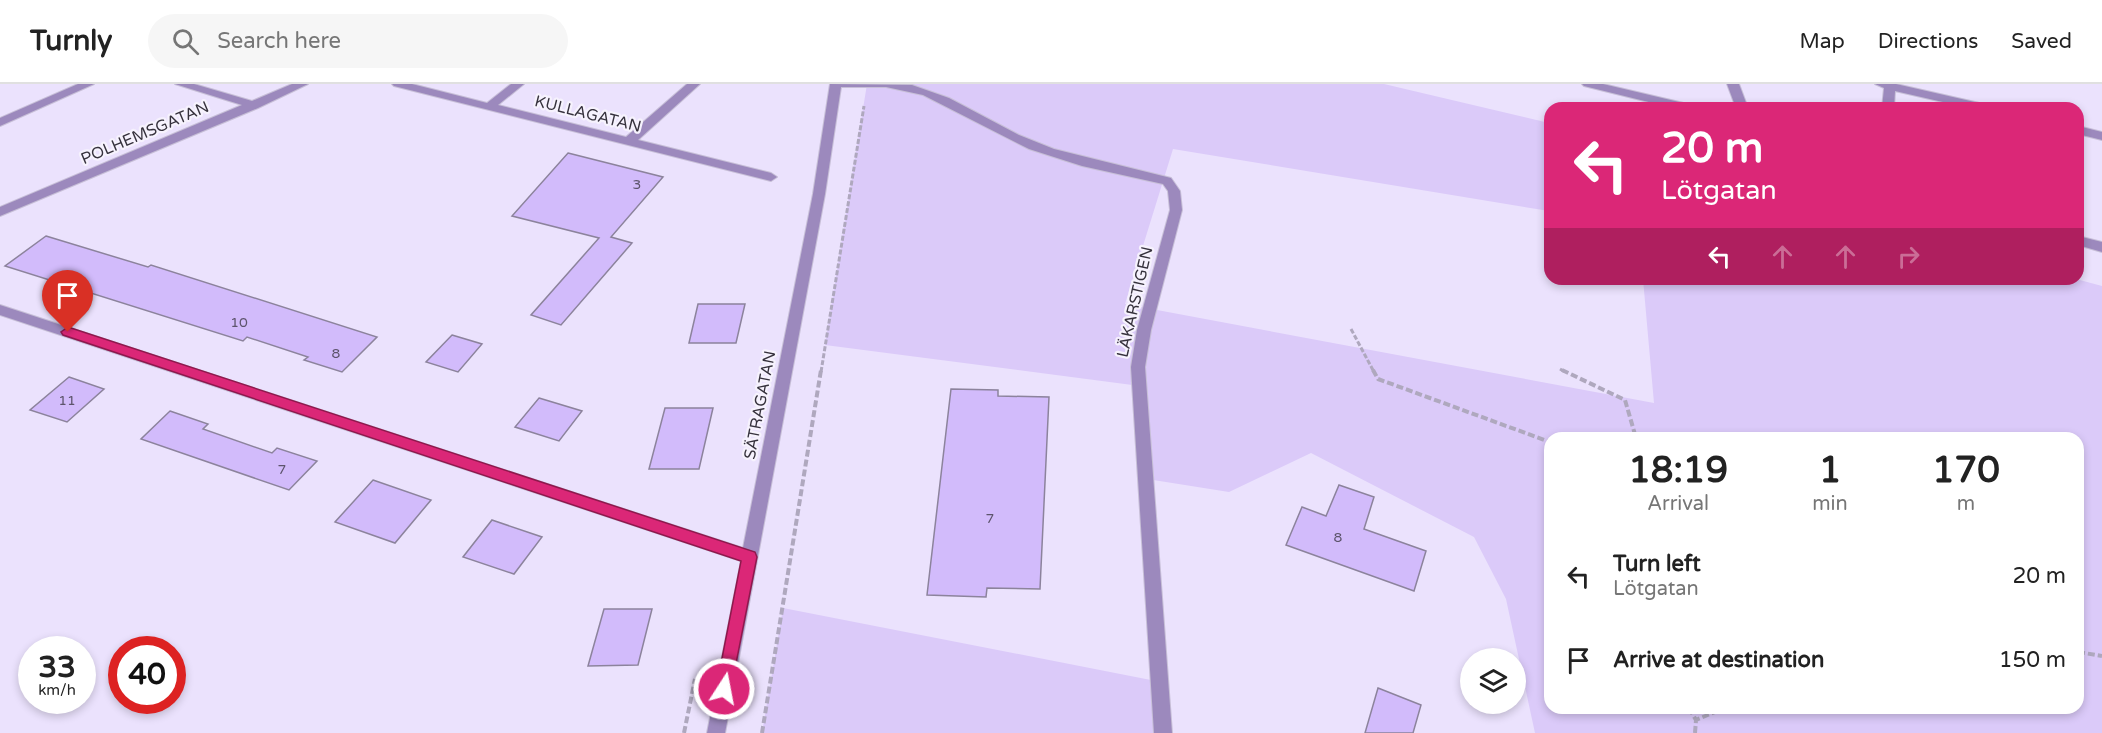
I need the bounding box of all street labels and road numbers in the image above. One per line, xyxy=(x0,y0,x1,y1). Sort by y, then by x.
street label: KULLAGATAN xyxy=(533,91,643,137)
street label: POLHEMSGATAN xyxy=(78,97,212,169)
street label: LÄKARSTIGEN xyxy=(1113,245,1157,359)
street label: SÄTRAGATAN xyxy=(740,349,780,461)

